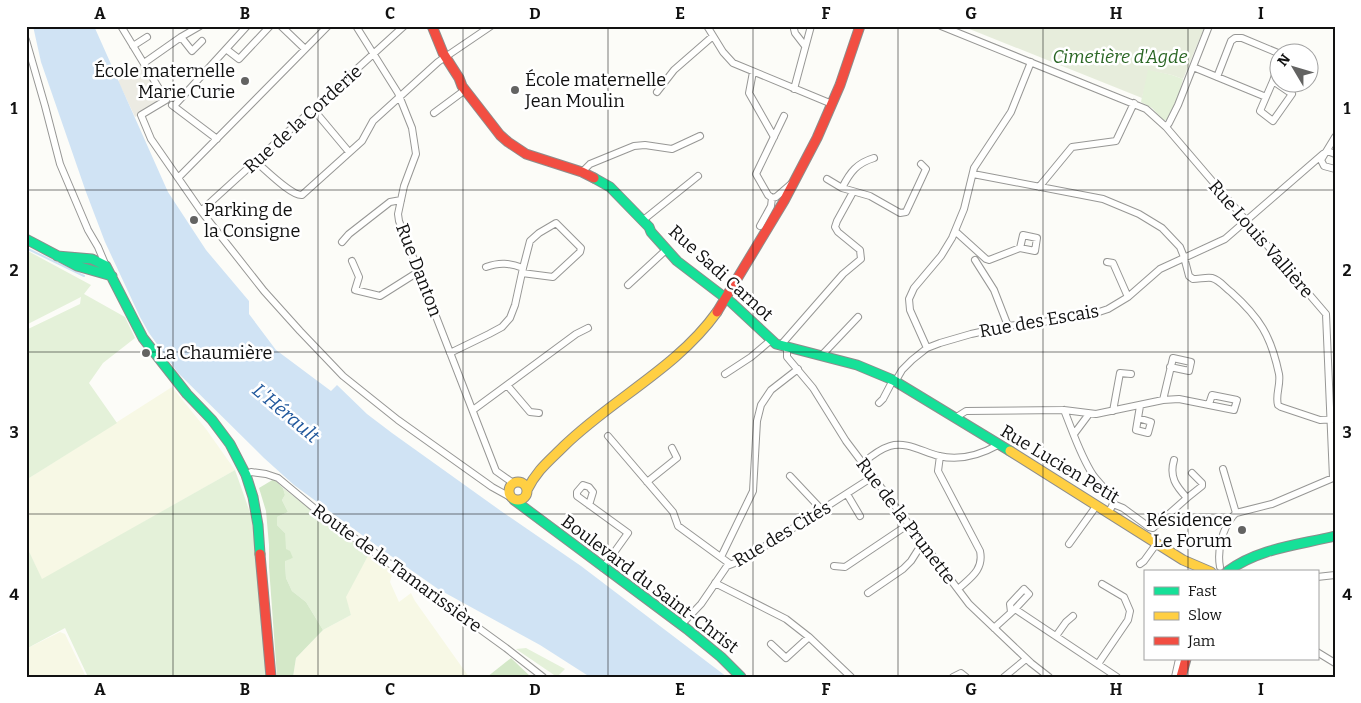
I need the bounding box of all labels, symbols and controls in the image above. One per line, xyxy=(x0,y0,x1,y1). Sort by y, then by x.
text: A xyxy=(94,4,106,23)
text: B xyxy=(240,4,250,23)
text: C xyxy=(385,4,395,23)
text: D xyxy=(529,4,541,23)
text: E xyxy=(675,4,685,23)
text: F xyxy=(822,4,831,23)
text: G xyxy=(965,4,977,23)
text: H xyxy=(1110,4,1123,23)
text: I xyxy=(1258,4,1264,23)
north arrow xyxy=(1268,42,1318,92)
park label: Cimetière d'Agde xyxy=(1052,46,1188,68)
text: N xyxy=(1274,51,1294,70)
place label: École maternelle Marie Curie xyxy=(94,59,235,103)
street label: Rue de la Corderie xyxy=(239,60,367,178)
place label: École maternelle Jean Moulin xyxy=(524,68,666,112)
marker: École maternelle Marie Curie xyxy=(239,75,251,87)
marker: École maternelle Jean Moulin xyxy=(509,84,521,96)
text: 1 xyxy=(11,99,18,118)
text: 1 xyxy=(1344,99,1351,118)
street label: Rue Louis Vallière xyxy=(1204,176,1318,302)
place label: Parking de la Consigne xyxy=(204,199,300,242)
marker: Parking de la Consigne xyxy=(188,214,200,226)
street label: Rue Danton xyxy=(391,220,447,320)
street label: Rue Sadi Carnot xyxy=(664,220,778,326)
text: 2 xyxy=(9,261,19,280)
text: 2 xyxy=(1342,261,1352,280)
street label: Rue des Escais xyxy=(977,300,1101,342)
place label: La Chaumière xyxy=(156,342,272,364)
marker: La Chaumière xyxy=(140,347,152,359)
water label: L'Hérault xyxy=(248,378,324,448)
street label: Rue Lucien Petit xyxy=(997,420,1124,508)
text: 3 xyxy=(9,423,19,442)
text: 3 xyxy=(1342,423,1352,442)
street label: Rue de la Prunette xyxy=(851,454,961,588)
street label: Rue des Cités xyxy=(729,496,835,572)
street label: Route de la Tamarissière xyxy=(308,499,486,637)
place label: Résidence Le Forum xyxy=(1146,509,1232,552)
street label: Boulevard du Saint-Christ xyxy=(557,510,743,658)
marker: Résidence Le Forum xyxy=(1236,524,1248,536)
legend xyxy=(1144,570,1318,660)
text: Fast xyxy=(1188,582,1217,600)
text: 4 xyxy=(9,585,19,604)
text: 4 xyxy=(1342,585,1352,604)
text: Slow xyxy=(1188,606,1223,624)
text: Jam xyxy=(1187,632,1216,650)
text: A xyxy=(94,680,106,699)
text: B xyxy=(240,680,250,699)
text: C xyxy=(385,680,395,699)
text: D xyxy=(529,680,541,699)
text: E xyxy=(675,680,685,699)
text: F xyxy=(822,680,831,699)
text: G xyxy=(965,680,977,699)
text: H xyxy=(1110,680,1123,699)
text: I xyxy=(1258,680,1264,699)

